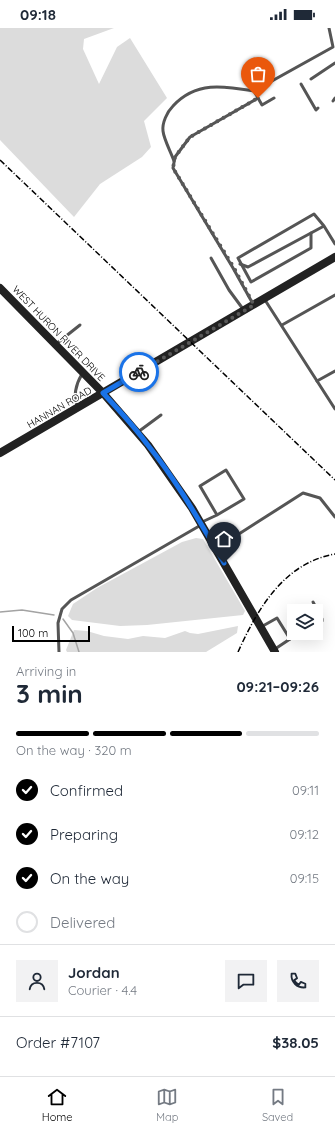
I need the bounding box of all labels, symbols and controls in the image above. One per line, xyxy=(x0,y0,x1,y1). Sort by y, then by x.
text: 09:18 xyxy=(20,5,56,24)
pin xyxy=(241,57,275,98)
icon: bag xyxy=(247,63,269,85)
street label: WEST HURON RIVER DRIVE xyxy=(10,283,108,384)
courier xyxy=(119,352,159,392)
icon: bike xyxy=(128,361,150,383)
street label: HANNAN ROAD xyxy=(25,384,94,431)
pin xyxy=(207,522,241,563)
icon: home xyxy=(213,528,235,550)
map controls xyxy=(287,604,323,640)
button: layers xyxy=(287,604,323,640)
scale bar xyxy=(12,624,90,643)
text: 100 m xyxy=(18,626,48,640)
text: Arriving in xyxy=(16,663,76,679)
text: 3 min xyxy=(16,677,83,710)
text: 09:21–09:26 xyxy=(236,677,319,696)
text: On the way · 320 m xyxy=(16,742,132,758)
icon: check xyxy=(16,779,38,801)
text: Confirmed xyxy=(50,781,123,800)
text: 09:11 xyxy=(292,782,319,798)
icon: check xyxy=(16,823,38,845)
text: Preparing xyxy=(50,825,118,844)
text: 09:12 xyxy=(290,826,319,842)
icon: check xyxy=(16,867,38,889)
text: On the way xyxy=(50,869,129,888)
text: 09:15 xyxy=(290,870,319,886)
text: Delivered xyxy=(50,913,115,932)
button: person xyxy=(16,960,58,1002)
button: chat xyxy=(225,960,267,1002)
button: phone xyxy=(277,960,319,1002)
text: Jordan xyxy=(68,963,120,982)
text: Courier · 4.4 xyxy=(68,982,137,998)
text: Order #7107 xyxy=(16,1033,100,1052)
text: $38.05 xyxy=(272,1033,319,1052)
tab: Home xyxy=(42,1086,73,1124)
tab: Map xyxy=(156,1086,178,1124)
tab: Saved xyxy=(262,1086,293,1124)

